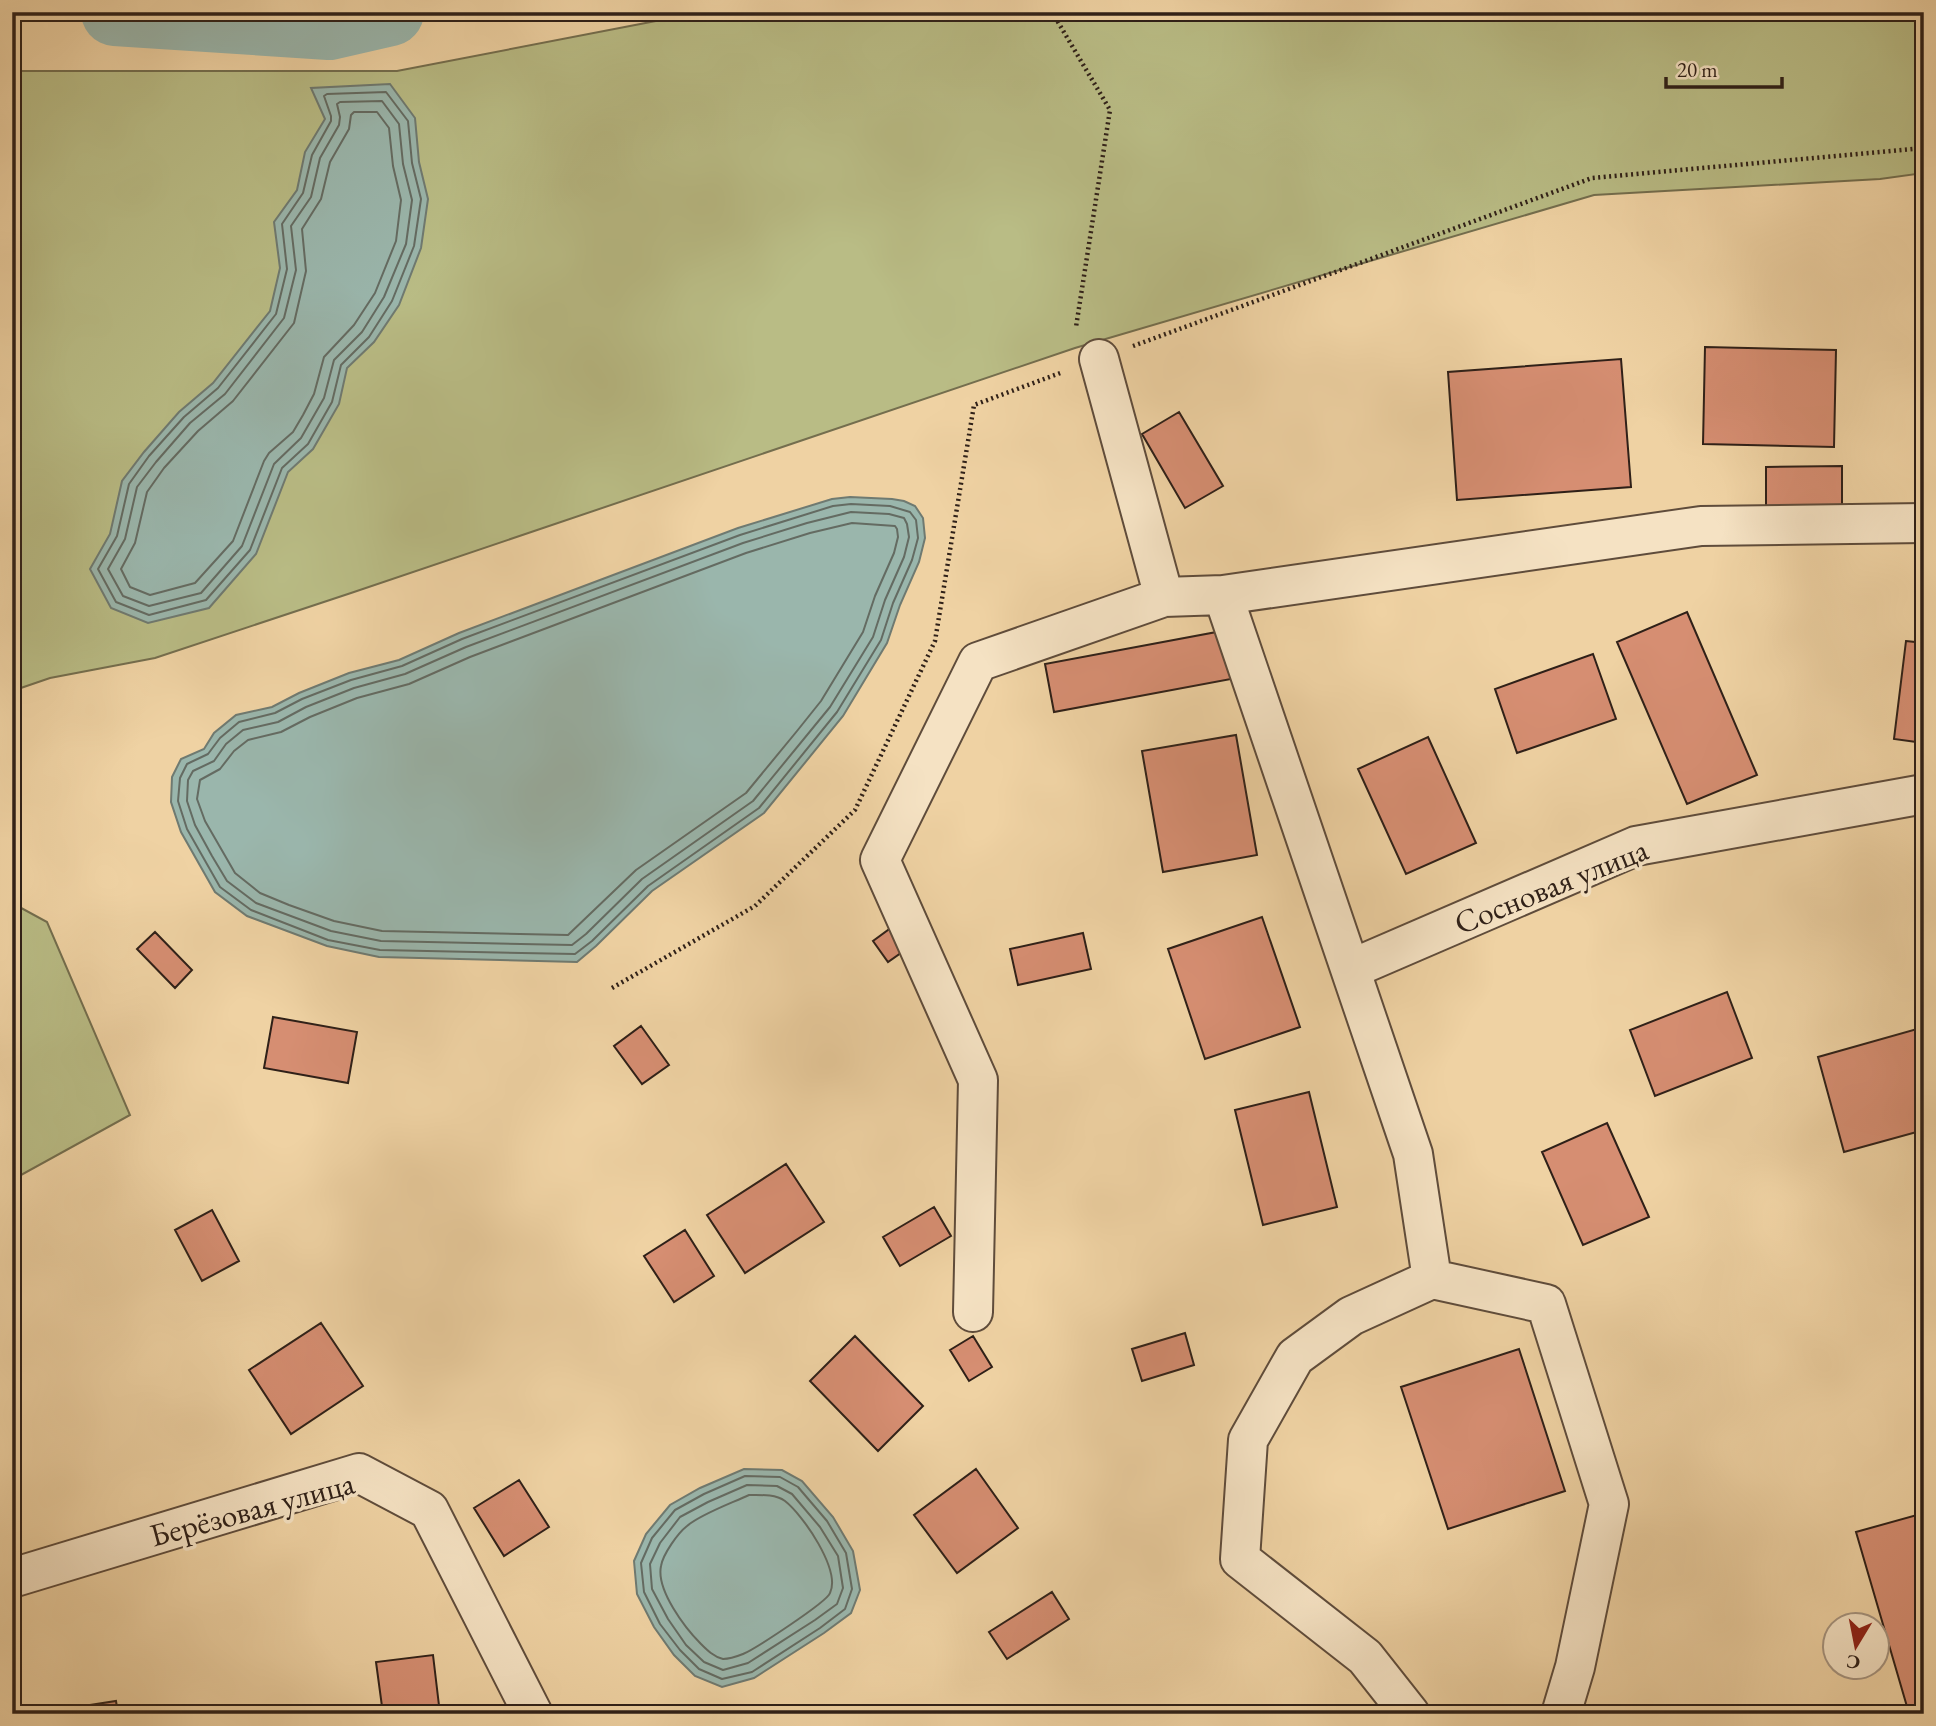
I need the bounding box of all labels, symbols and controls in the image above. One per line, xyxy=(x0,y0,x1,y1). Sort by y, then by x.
scale bar xyxy=(1666,46,1782,90)
text: 20 m xyxy=(1677,56,1718,83)
street label: Сосновая улица xyxy=(1448,828,1654,944)
street label: Берёзовая улица xyxy=(145,1461,359,1556)
north arrow xyxy=(1820,1610,1890,1680)
text: С xyxy=(1844,1649,1862,1676)

